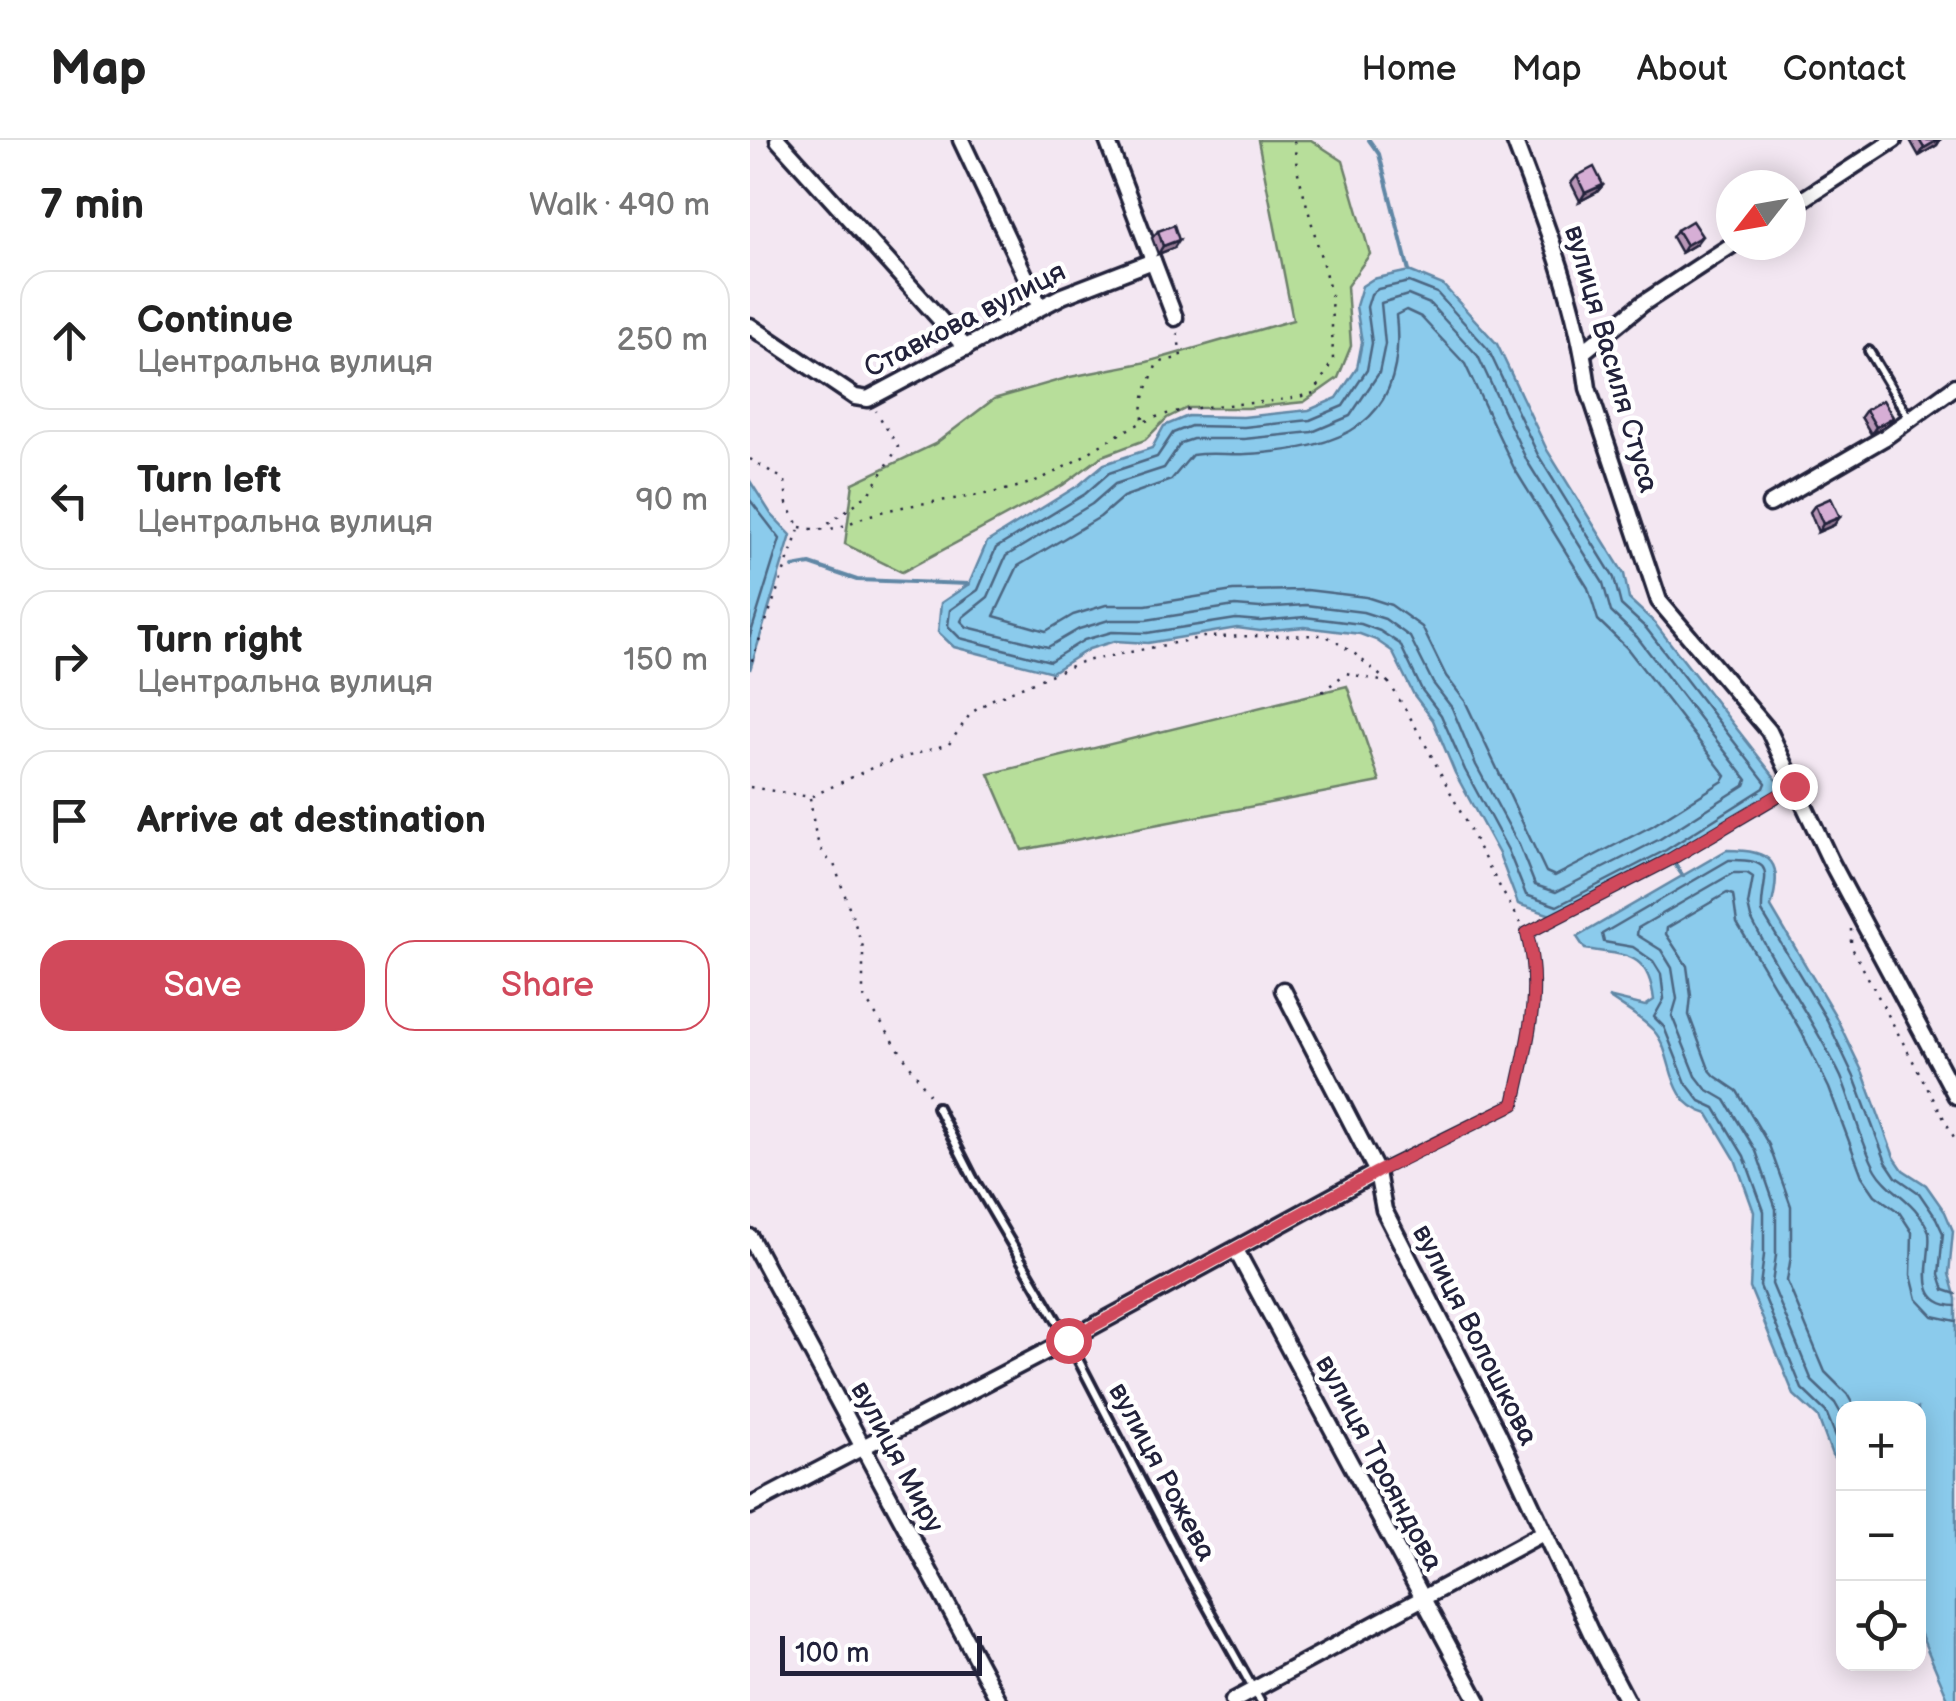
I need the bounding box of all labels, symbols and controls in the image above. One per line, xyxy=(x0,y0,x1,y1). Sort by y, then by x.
text: Map xyxy=(50,41,146,98)
text: Home xyxy=(1361,48,1456,91)
text: Map xyxy=(1511,48,1582,91)
text: About xyxy=(1637,48,1728,91)
text: Contact xyxy=(1783,48,1906,91)
north arrow xyxy=(1716,170,1806,260)
text: 7 min xyxy=(40,180,144,231)
text: Walk · 490 m xyxy=(529,186,710,225)
street label: вулиця Василя Стуса xyxy=(1557,222,1665,497)
street label: Ставкова вулиця xyxy=(859,255,1071,385)
text: Continue xyxy=(137,298,293,343)
icon: ahead xyxy=(42,313,97,368)
text: 250 m xyxy=(617,321,708,360)
text: Центральна вулиця xyxy=(137,343,433,382)
text: Turn left xyxy=(137,458,281,503)
icon: left xyxy=(42,473,97,528)
text: 90 m xyxy=(636,481,708,520)
text: Центральна вулиця xyxy=(137,503,433,542)
text: Turn right xyxy=(137,618,302,663)
icon: right xyxy=(42,633,97,688)
text: 150 m xyxy=(623,641,708,680)
text: Центральна вулиця xyxy=(137,663,433,702)
route end xyxy=(1772,764,1818,810)
icon: arrive xyxy=(42,793,97,848)
text: Arrive at destination xyxy=(137,798,486,843)
button: Save xyxy=(40,940,365,1031)
button: Share xyxy=(385,940,710,1031)
street label: вулиця Волошкова xyxy=(1405,1219,1545,1451)
route start xyxy=(1046,1318,1092,1364)
street label: вулиця Трояндова xyxy=(1308,1349,1450,1577)
street label: вулиця Миру xyxy=(843,1376,951,1538)
street label: вулиця Рожева xyxy=(1101,1377,1223,1567)
map controls xyxy=(1836,1401,1926,1671)
button: + xyxy=(1836,1401,1926,1491)
button: − xyxy=(1836,1491,1926,1581)
button: locate xyxy=(1836,1581,1926,1671)
scale bar xyxy=(780,1631,982,1676)
text: 100 m xyxy=(795,1637,869,1670)

